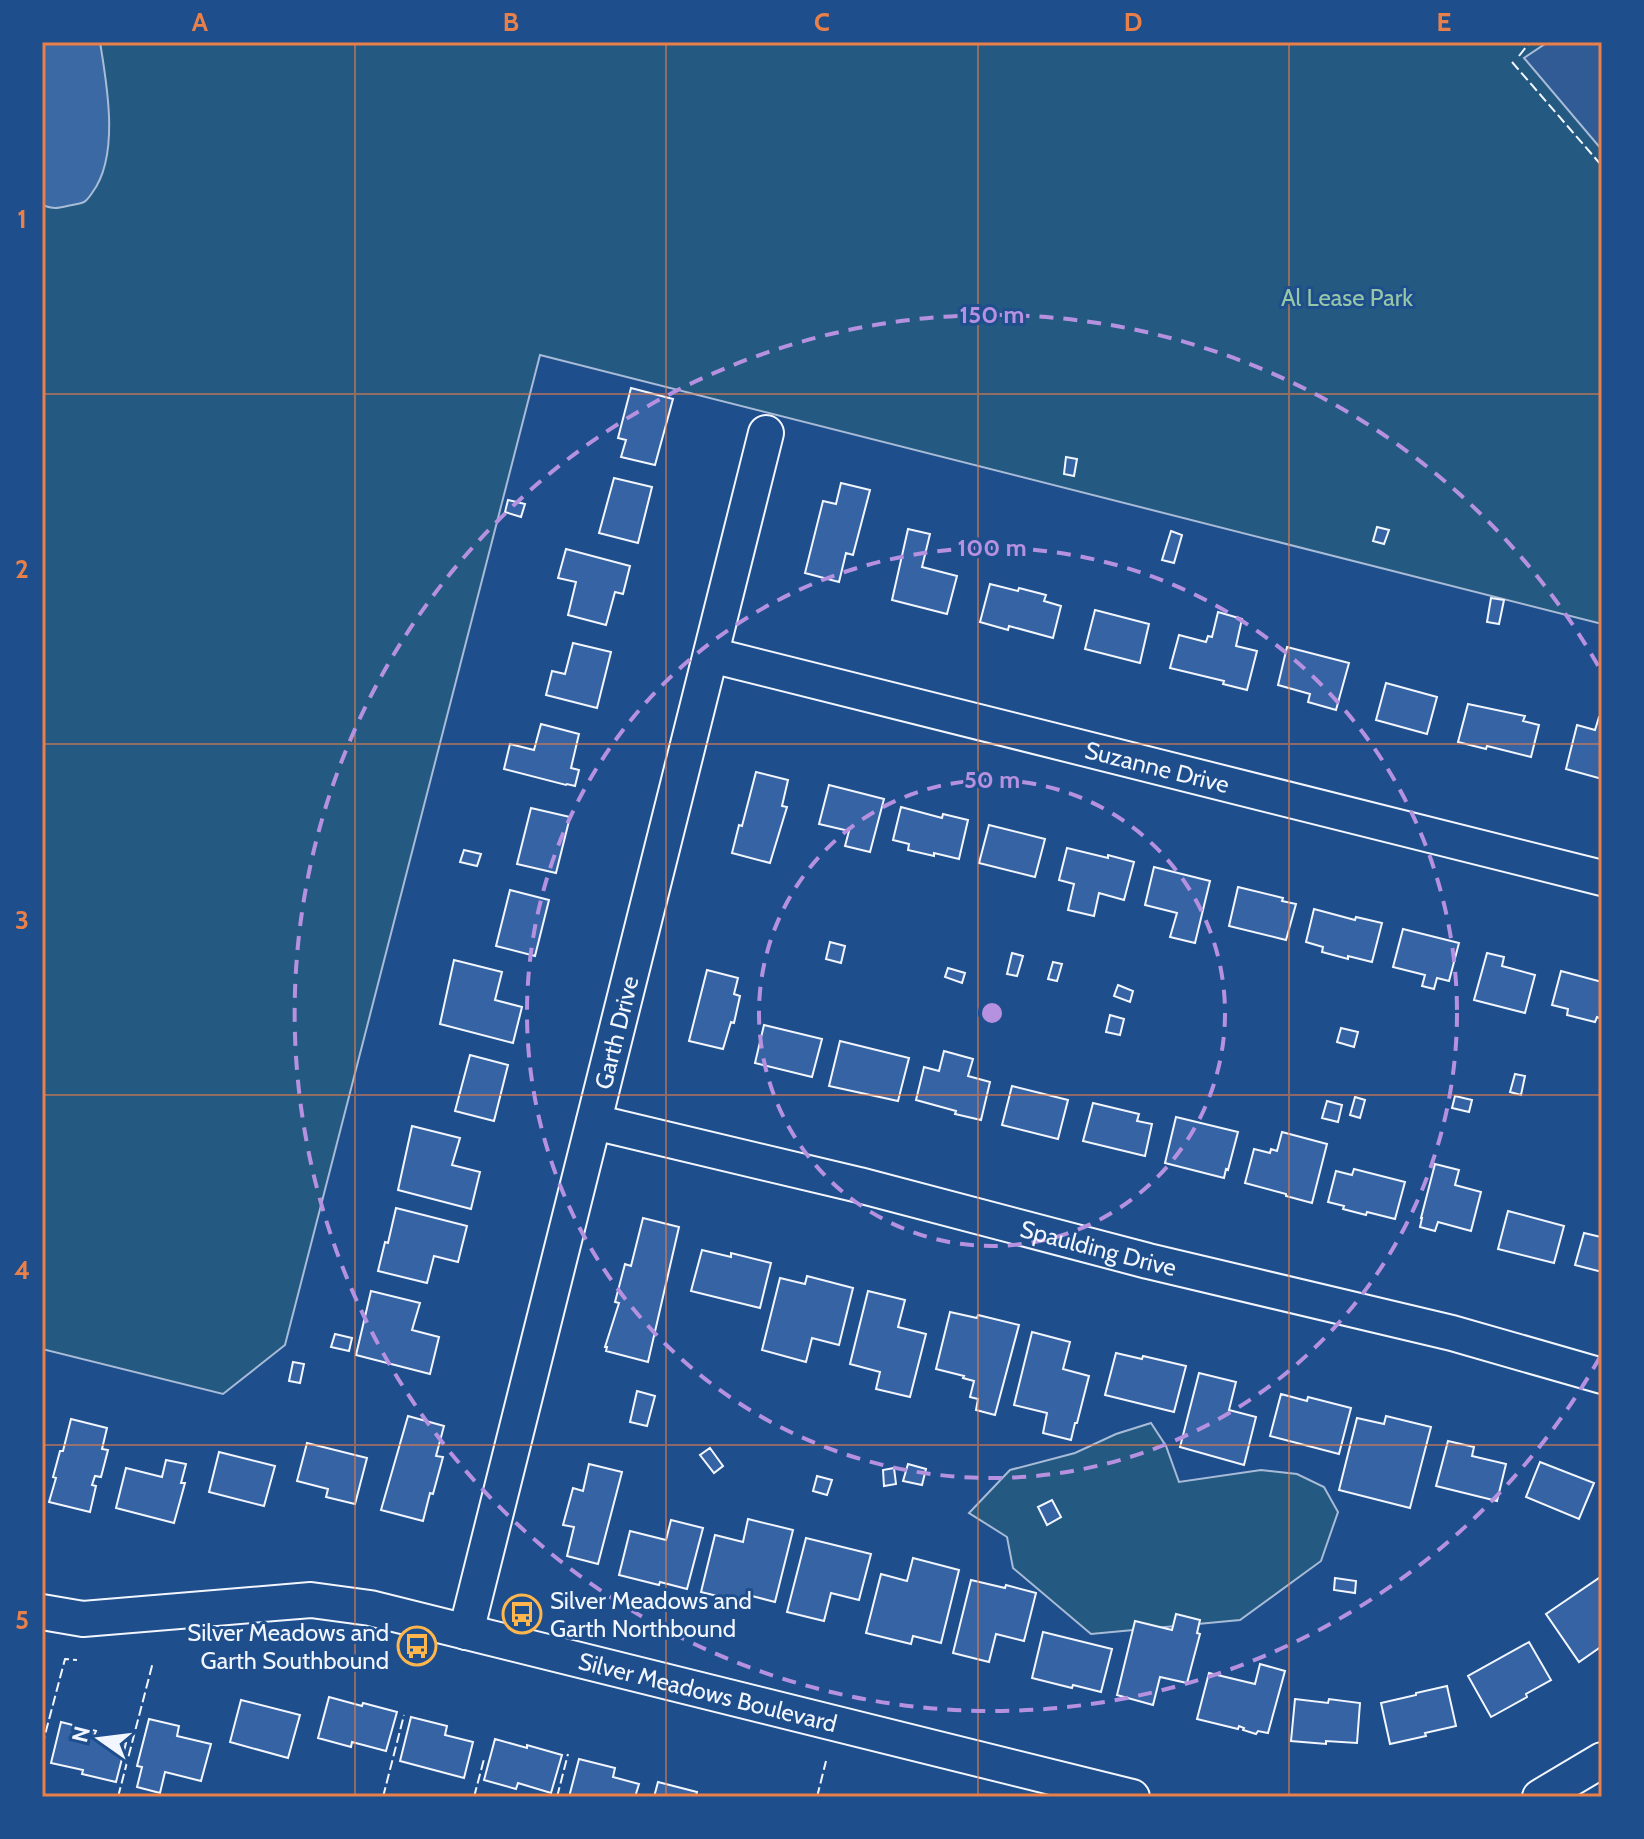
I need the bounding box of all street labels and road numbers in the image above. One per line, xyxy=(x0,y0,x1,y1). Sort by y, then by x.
street label: Suzanne Drive xyxy=(1082,735,1232,799)
street label: Garth Drive xyxy=(588,973,644,1092)
street label: Spaulding Drive xyxy=(1017,1214,1179,1282)
street label: Silver Meadows Boulevard xyxy=(576,1646,840,1738)

